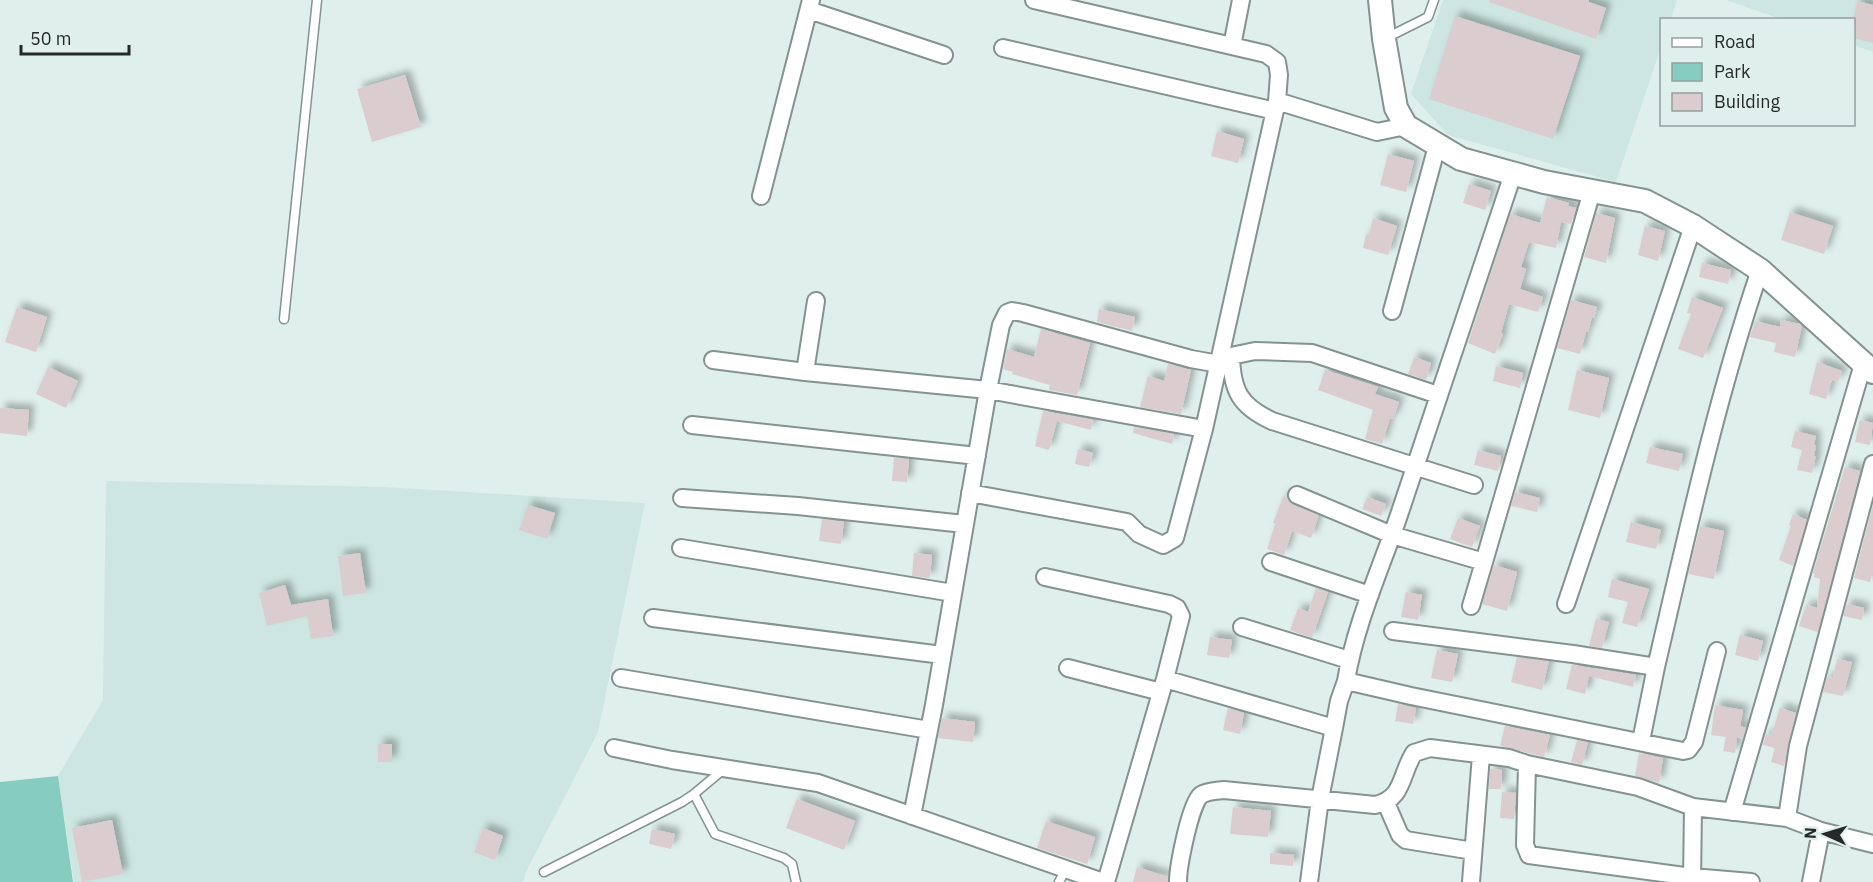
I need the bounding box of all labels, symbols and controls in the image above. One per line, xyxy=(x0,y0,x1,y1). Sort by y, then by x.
scale bar xyxy=(21,18,129,56)
legend xyxy=(1660,18,1855,126)
text: 50 m xyxy=(30,27,72,50)
text: Road xyxy=(1714,30,1755,53)
text: Park xyxy=(1714,60,1751,83)
text: Building xyxy=(1714,90,1781,113)
north arrow xyxy=(1795,804,1855,864)
text: N xyxy=(1800,826,1820,839)

